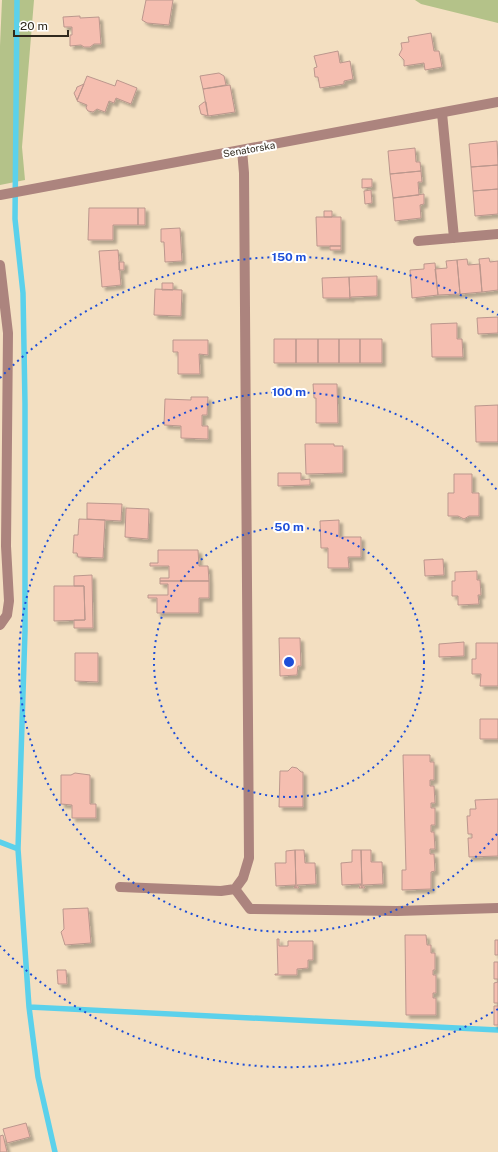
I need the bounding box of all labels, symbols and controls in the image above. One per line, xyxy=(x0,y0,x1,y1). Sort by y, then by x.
scale bar xyxy=(14,12,68,38)
text: 20 m xyxy=(20,19,48,33)
street label: Senatorska xyxy=(222,139,276,159)
text: 150 m xyxy=(272,250,306,264)
text: 100 m xyxy=(272,385,306,399)
text: 50 m xyxy=(274,520,304,534)
centre of rings xyxy=(282,655,296,669)

